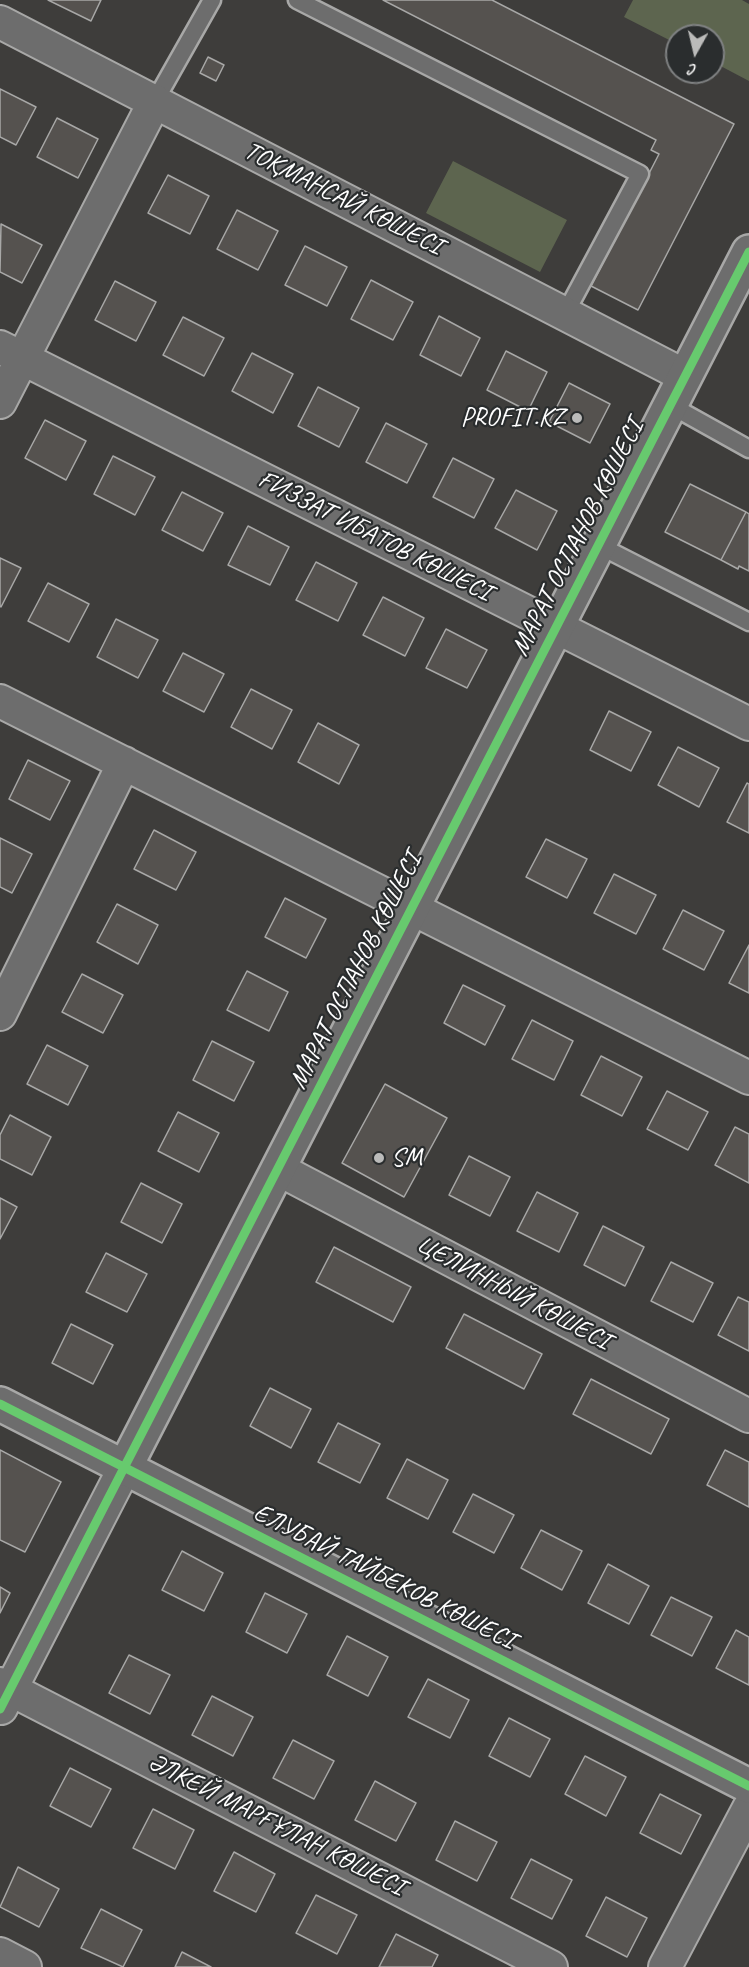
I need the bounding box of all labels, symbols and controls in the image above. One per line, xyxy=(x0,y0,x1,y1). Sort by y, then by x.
north arrow xyxy=(665,24,725,84)
text: С xyxy=(687,59,698,80)
street label: ТОҚМАНСАЙ КӨШЕСІ xyxy=(239,136,447,262)
place label: PROFIT.KZ xyxy=(461,402,565,434)
marker: PROFIT.KZ xyxy=(570,411,584,425)
street label: МАРАТ ОСПАНОВ КӨШЕСІ xyxy=(505,415,651,661)
street label: ҒИЗЗАТ ИБАТОВ КӨШЕСІ xyxy=(252,463,496,609)
street label: МАРАТ ОСПАНОВ КӨШЕСІ xyxy=(283,848,429,1094)
place label: SM xyxy=(391,1142,422,1174)
marker: SM xyxy=(372,1151,386,1165)
street label: ЦЕЛИННЫЙ КӨШЕСІ xyxy=(411,1229,615,1357)
street label: ЕЛУБАЙ ТАЙБЕКОВ КӨШЕСІ xyxy=(248,1497,520,1657)
street label: ӘЛКЕЙ МАРҒҰЛАН КӨШЕСІ xyxy=(143,1747,409,1903)

